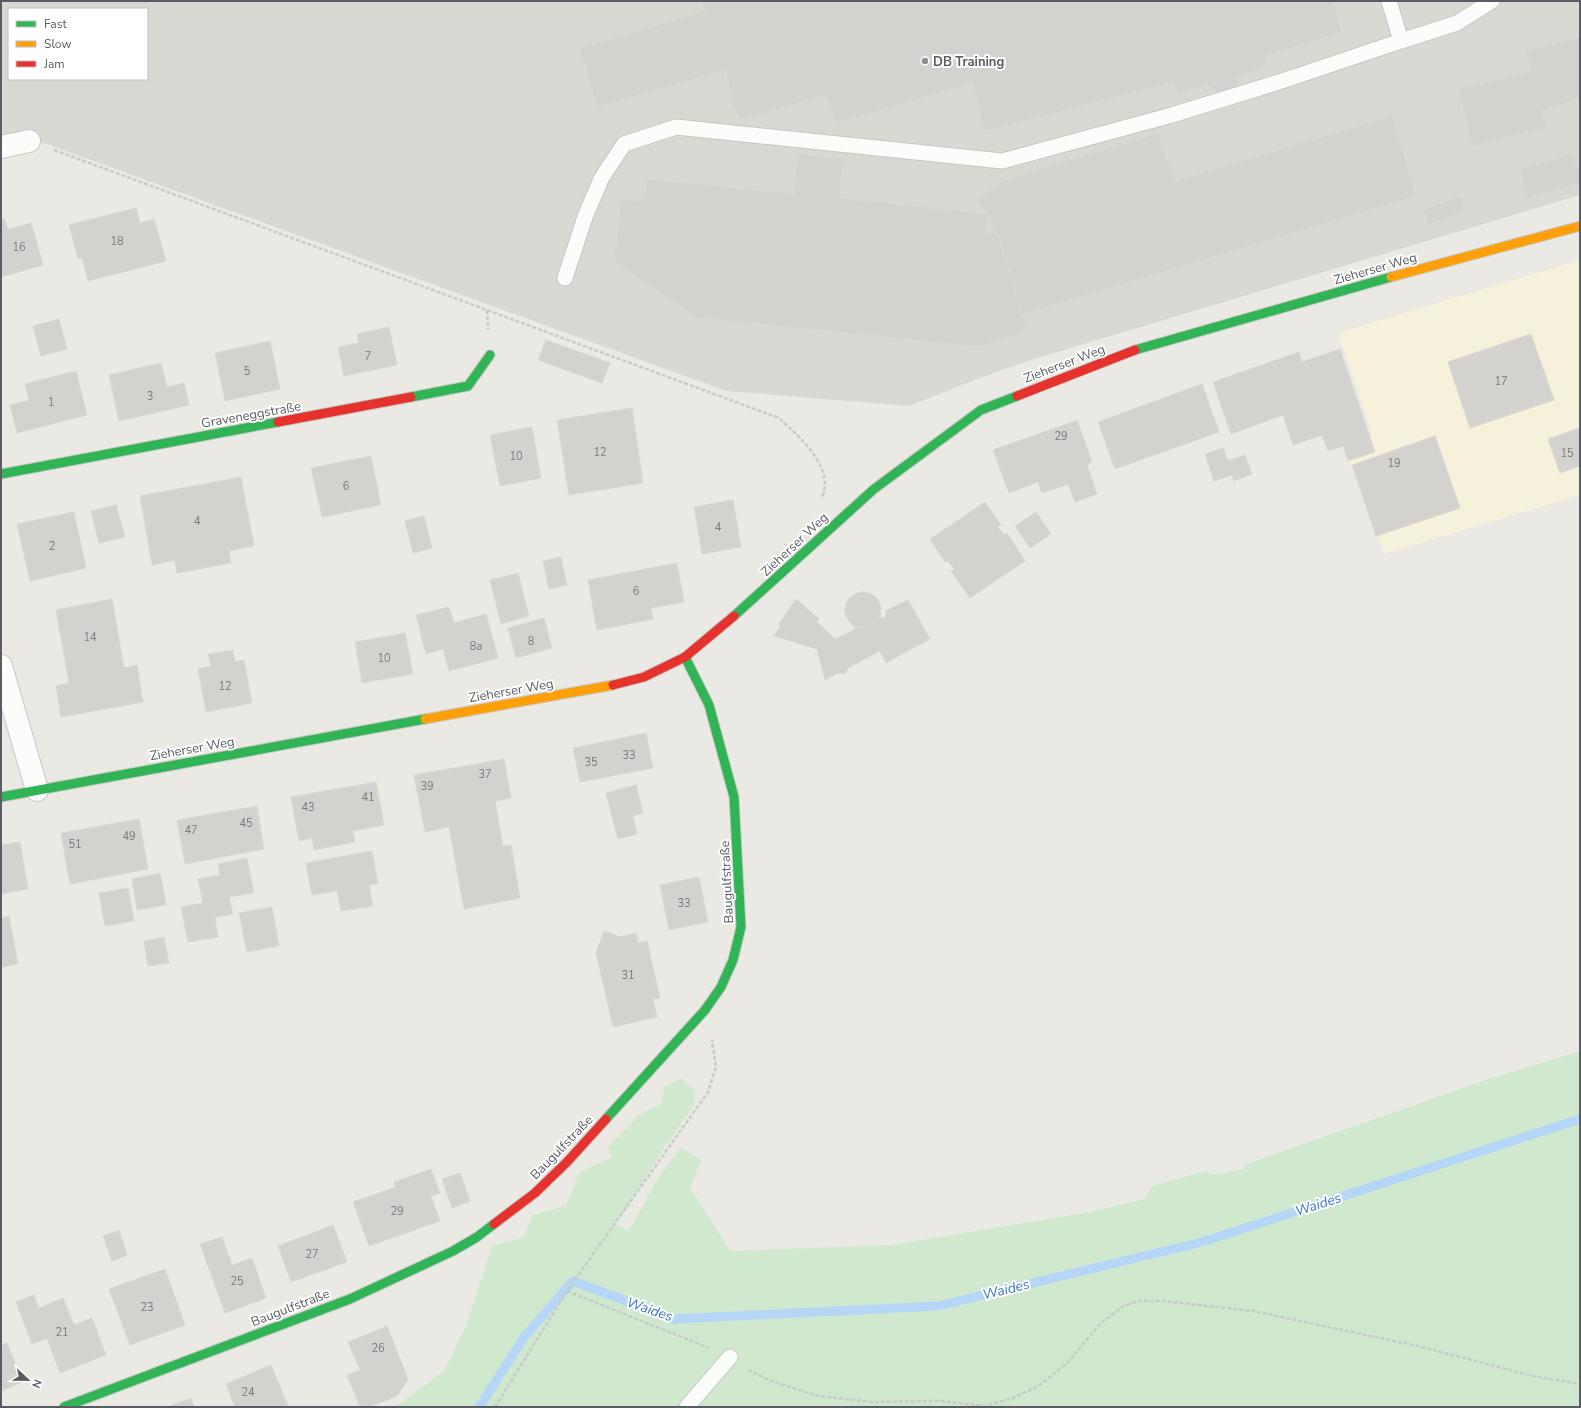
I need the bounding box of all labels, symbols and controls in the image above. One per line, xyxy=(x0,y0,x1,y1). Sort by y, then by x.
legend xyxy=(8,8,148,80)
text: Fast xyxy=(44,16,67,32)
text: Slow xyxy=(44,36,72,52)
place label: DB Training xyxy=(933,53,1004,71)
text: Jam xyxy=(43,56,65,72)
marker: DB Training xyxy=(920,56,930,66)
house number: 18 xyxy=(110,234,124,249)
house number: 16 xyxy=(12,240,26,255)
street label: Zieherser Weg xyxy=(1332,248,1419,289)
street label: Zieherser Weg xyxy=(1021,340,1108,388)
house number: 7 xyxy=(365,349,371,364)
house number: 5 xyxy=(244,364,251,379)
house number: 17 xyxy=(1494,374,1508,389)
house number: 3 xyxy=(147,389,153,404)
house number: 1 xyxy=(48,395,54,410)
street label: Graveneggstraße xyxy=(200,397,303,433)
house number: 29 xyxy=(1054,429,1068,444)
house number: 12 xyxy=(593,445,607,460)
house number: 15 xyxy=(1560,446,1574,461)
house number: 10 xyxy=(509,449,523,464)
house number: 19 xyxy=(1387,456,1401,471)
house number: 6 xyxy=(343,479,350,494)
street label: Zieherser Weg xyxy=(757,509,832,581)
house number: 4 xyxy=(194,514,201,529)
house number: 4 xyxy=(715,520,722,535)
house number: 2 xyxy=(49,539,55,554)
house number: 6 xyxy=(633,584,640,599)
house number: 14 xyxy=(83,630,97,645)
house number: 8 xyxy=(528,634,535,649)
house number: 8a xyxy=(470,639,482,654)
house number: 10 xyxy=(377,651,391,666)
street label: Zieherser Weg xyxy=(467,675,555,707)
house number: 12 xyxy=(218,679,232,694)
street label: Zieherser Weg xyxy=(148,733,236,765)
house number: 33 xyxy=(622,748,636,763)
house number: 35 xyxy=(584,755,598,770)
house number: 37 xyxy=(478,767,492,782)
house number: 39 xyxy=(420,779,434,794)
house number: 41 xyxy=(361,790,375,805)
house number: 43 xyxy=(301,800,315,815)
house number: 45 xyxy=(239,816,253,831)
house number: 47 xyxy=(184,823,198,838)
house number: 49 xyxy=(122,829,136,844)
house number: 51 xyxy=(68,837,82,852)
street label: Baugulfstraße xyxy=(716,840,738,924)
house number: 33 xyxy=(677,896,691,911)
house number: 31 xyxy=(621,968,635,983)
street label: Baugulfstraße xyxy=(526,1112,597,1184)
water label: Waides xyxy=(1293,1188,1344,1221)
house number: 29 xyxy=(390,1204,404,1219)
house number: 27 xyxy=(305,1247,319,1262)
house number: 25 xyxy=(230,1274,244,1289)
water label: Waides xyxy=(981,1274,1032,1304)
street label: Baugulfstraße xyxy=(248,1285,332,1331)
water label: Waides xyxy=(624,1293,676,1326)
house number: 23 xyxy=(140,1300,154,1315)
house number: 21 xyxy=(55,1325,69,1340)
house number: 26 xyxy=(371,1341,385,1356)
north arrow xyxy=(8,1360,48,1400)
text: N xyxy=(28,1377,45,1390)
house number: 24 xyxy=(241,1385,255,1400)

